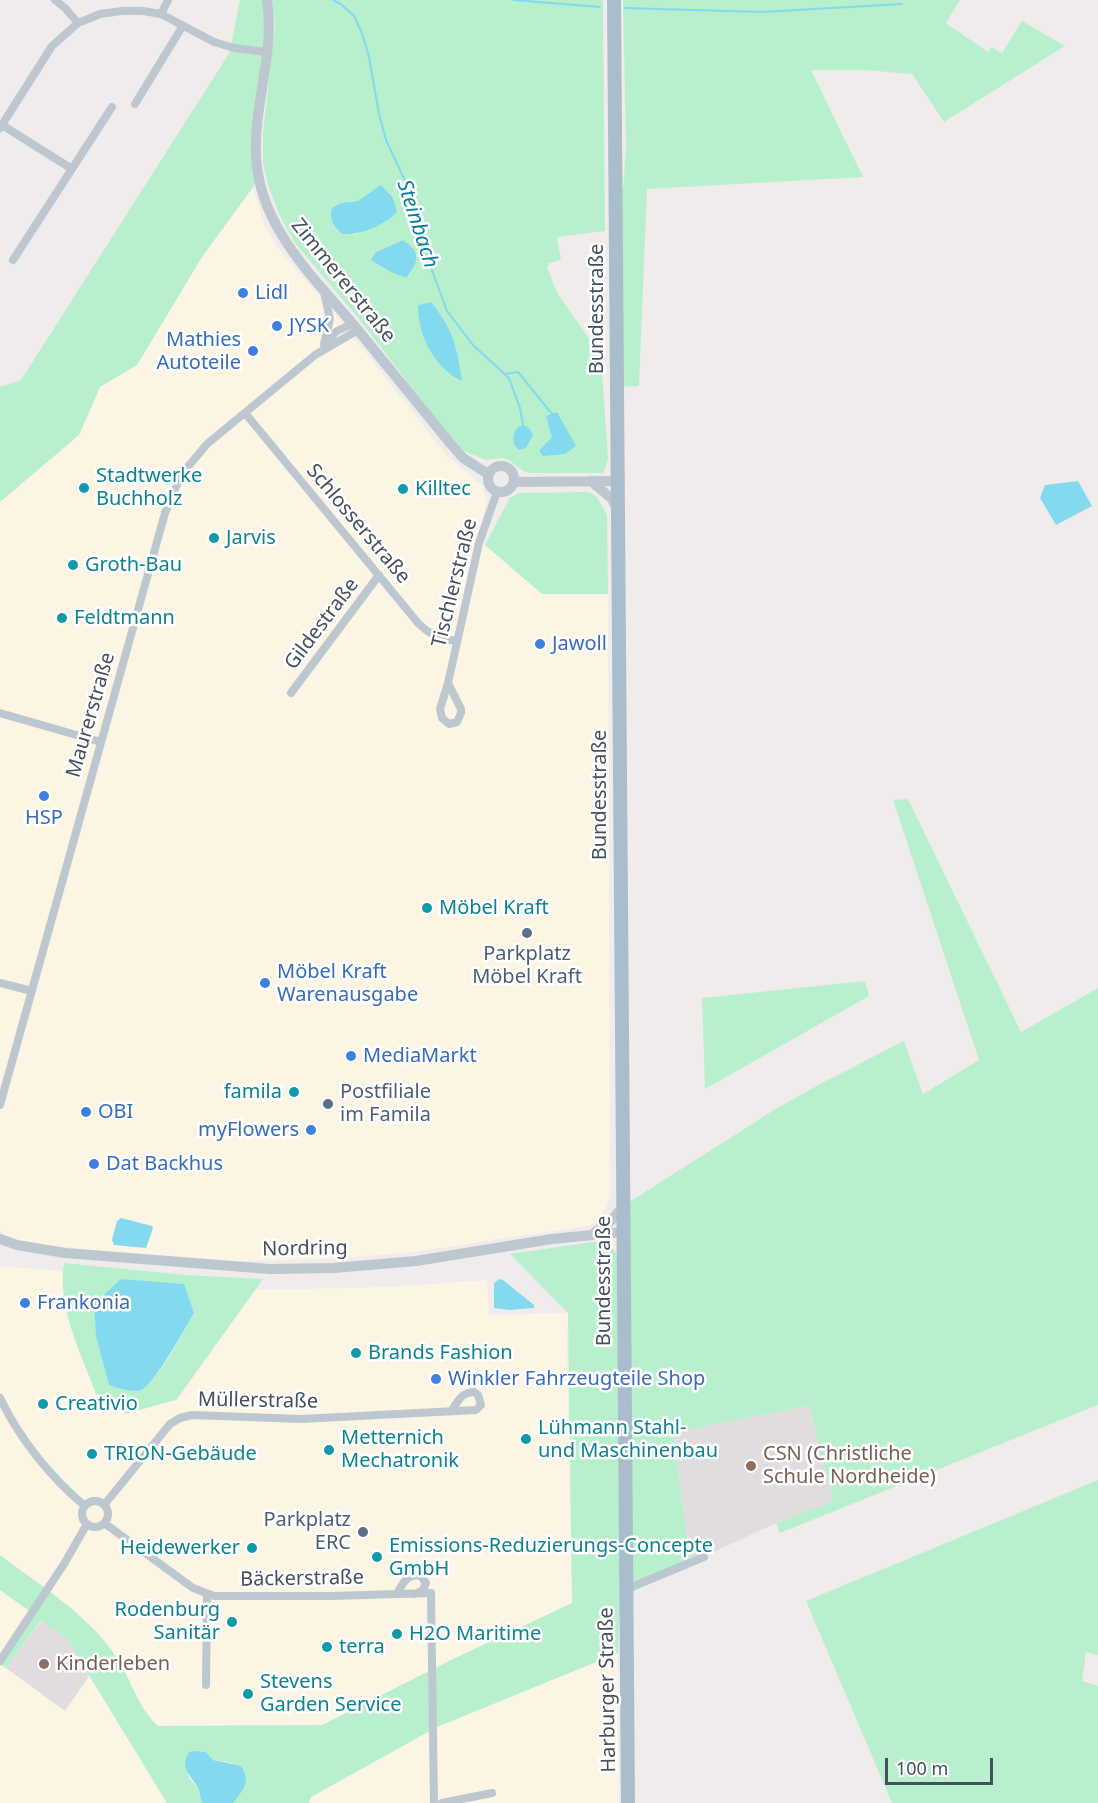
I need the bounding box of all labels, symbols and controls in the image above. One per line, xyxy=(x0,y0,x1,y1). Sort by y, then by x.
water label: Steinbach xyxy=(391,177,443,271)
street label: Zimmererstraße xyxy=(286,214,400,348)
street label: Bundesstraße xyxy=(585,244,609,374)
place label: Lidl xyxy=(255,281,288,305)
marker: Lidl xyxy=(236,286,250,300)
place label: JYSK xyxy=(289,314,329,338)
marker: JYSK xyxy=(270,319,284,333)
place label: Mathies Autoteile xyxy=(156,328,241,375)
marker: Mathies Autoteile xyxy=(246,344,260,358)
street label: Schlosserstraße xyxy=(301,459,415,589)
place label: Stadtwerke Buchholz xyxy=(96,464,202,511)
place label: Killtec xyxy=(415,477,471,501)
marker: Stadtwerke Buchholz xyxy=(77,481,91,495)
marker: Killtec xyxy=(396,482,410,496)
street label: Tischlerstraße xyxy=(427,516,483,650)
place label: Jarvis xyxy=(226,526,276,550)
marker: Jarvis xyxy=(207,531,221,545)
place label: Groth-Bau xyxy=(85,553,182,577)
marker: Groth-Bau xyxy=(66,558,80,572)
street label: Gildestraße xyxy=(280,574,364,674)
place label: Feldtmann xyxy=(74,606,175,630)
marker: Feldtmann xyxy=(55,611,69,625)
place label: Jawoll xyxy=(552,632,607,656)
marker: Jawoll xyxy=(533,637,547,651)
street label: Maurerstraße xyxy=(62,650,120,780)
street label: Bundesstraße xyxy=(588,730,612,860)
marker: HSP xyxy=(37,789,51,803)
place label: HSP xyxy=(25,806,63,830)
place label: Möbel Kraft xyxy=(439,896,549,920)
marker: Möbel Kraft xyxy=(420,901,434,915)
marker: Parkplatz Möbel Kraft xyxy=(520,926,534,940)
place label: Parkplatz Möbel Kraft xyxy=(472,942,582,989)
place label: Möbel Kraft Warenausgabe xyxy=(277,960,418,1007)
marker: Möbel Kraft Warenausgabe xyxy=(258,976,272,990)
place label: MediaMarkt xyxy=(363,1044,477,1068)
marker: MediaMarkt xyxy=(344,1049,358,1063)
place label: famila xyxy=(224,1080,282,1104)
place label: Postfiliale im Famila xyxy=(340,1080,431,1127)
marker: famila xyxy=(287,1085,301,1099)
marker: Postfiliale im Famila xyxy=(321,1097,335,1111)
place label: OBI xyxy=(98,1100,133,1124)
marker: OBI xyxy=(79,1105,93,1119)
place label: myFlowers xyxy=(198,1118,299,1142)
marker: myFlowers xyxy=(304,1123,318,1137)
place label: Dat Backhus xyxy=(106,1152,223,1176)
marker: Dat Backhus xyxy=(87,1157,101,1171)
street label: Bundesstraße xyxy=(592,1216,616,1346)
street label: Nordring xyxy=(262,1236,348,1262)
place label: Frankonia xyxy=(37,1291,130,1315)
marker: Frankonia xyxy=(18,1296,32,1310)
place label: Brands Fashion xyxy=(368,1341,513,1365)
marker: Brands Fashion xyxy=(349,1346,363,1360)
place label: Winkler Fahrzeugteile Shop xyxy=(448,1367,705,1391)
marker: Winkler Fahrzeugteile Shop xyxy=(429,1372,443,1386)
street label: Müllerstraße xyxy=(198,1388,318,1414)
place label: Creativio xyxy=(55,1392,138,1416)
marker: Creativio xyxy=(36,1397,50,1411)
place label: Lühmann Stahl- und Maschinenbau xyxy=(538,1416,718,1463)
place label: Metternich Mechatronik xyxy=(341,1426,459,1473)
marker: Lühmann Stahl- und Maschinenbau xyxy=(519,1432,533,1446)
place label: TRION-Gebäude xyxy=(104,1442,257,1466)
place label: CSN (Christliche Schule Nordheide) xyxy=(763,1442,936,1489)
marker: Metternich Mechatronik xyxy=(322,1443,336,1457)
marker: TRION-Gebäude xyxy=(85,1447,99,1461)
marker: CSN (Christliche Schule Nordheide) xyxy=(744,1459,758,1473)
place label: Parkplatz ERC xyxy=(263,1508,351,1555)
marker: Parkplatz ERC xyxy=(356,1525,370,1539)
place label: Emissions-Reduzierungs-Concepte GmbH xyxy=(389,1534,713,1581)
place label: Heidewerker xyxy=(120,1536,240,1560)
marker: Heidewerker xyxy=(245,1541,259,1555)
marker: Emissions-Reduzierungs-Concepte GmbH xyxy=(370,1550,384,1564)
street label: Bäckerstraße xyxy=(240,1566,364,1592)
place label: Rodenburg Sanitär xyxy=(115,1598,220,1645)
street label: Harburger Straße xyxy=(595,1607,621,1773)
marker: Rodenburg Sanitär xyxy=(225,1615,239,1629)
place label: H2O Maritime xyxy=(409,1622,541,1646)
marker: H2O Maritime xyxy=(390,1627,404,1641)
place label: terra xyxy=(339,1635,385,1659)
marker: terra xyxy=(320,1640,334,1654)
place label: Kinderleben xyxy=(56,1652,170,1676)
marker: Kinderleben xyxy=(37,1657,51,1671)
place label: Stevens Garden Service xyxy=(260,1670,401,1717)
marker: Stevens Garden Service xyxy=(241,1687,255,1701)
scale bar xyxy=(888,1746,996,1784)
text: 100 m xyxy=(896,1756,948,1780)

